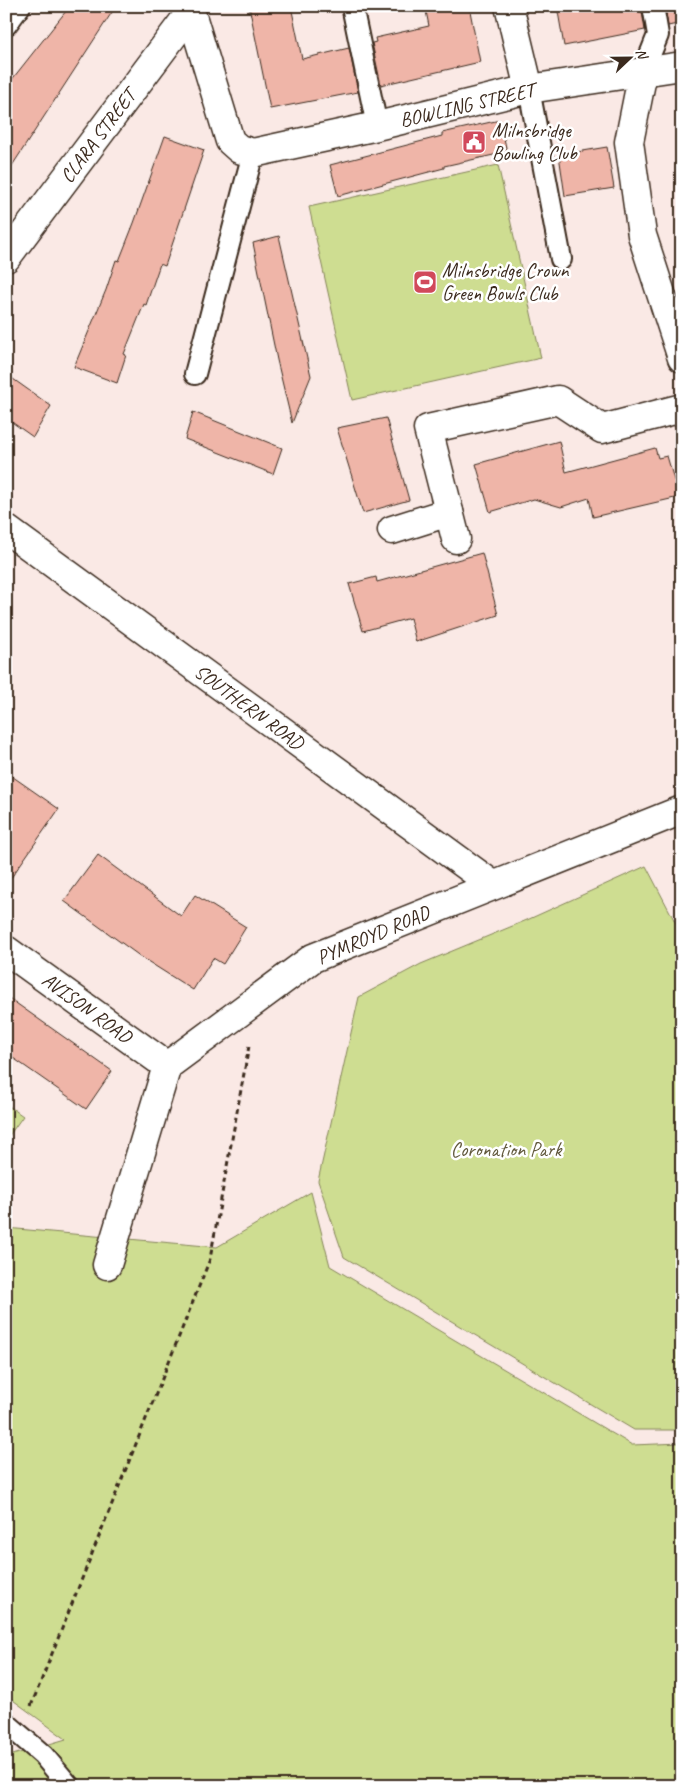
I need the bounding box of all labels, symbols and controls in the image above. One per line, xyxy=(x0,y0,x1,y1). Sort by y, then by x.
north arrow xyxy=(606,32,656,82)
text: N xyxy=(632,46,652,63)
street label: BOWLING STREET xyxy=(397,76,541,133)
street label: CLARA STREET xyxy=(55,81,144,188)
place label: Milnsbridge Bowling Club xyxy=(492,118,578,166)
public building icon: Milnsbridge Bowling Club xyxy=(461,129,487,155)
place label: Milnsbridge Crown Green Bowls Club xyxy=(442,258,570,306)
sports icon: Milnsbridge Crown Green Bowls Club xyxy=(412,269,438,295)
street label: SOUTHERN ROAD xyxy=(189,659,310,756)
street label: PYMROYD ROAD xyxy=(313,899,435,970)
street label: AVISON ROAD xyxy=(37,967,138,1050)
park label: Coronation Park xyxy=(451,1137,563,1162)

